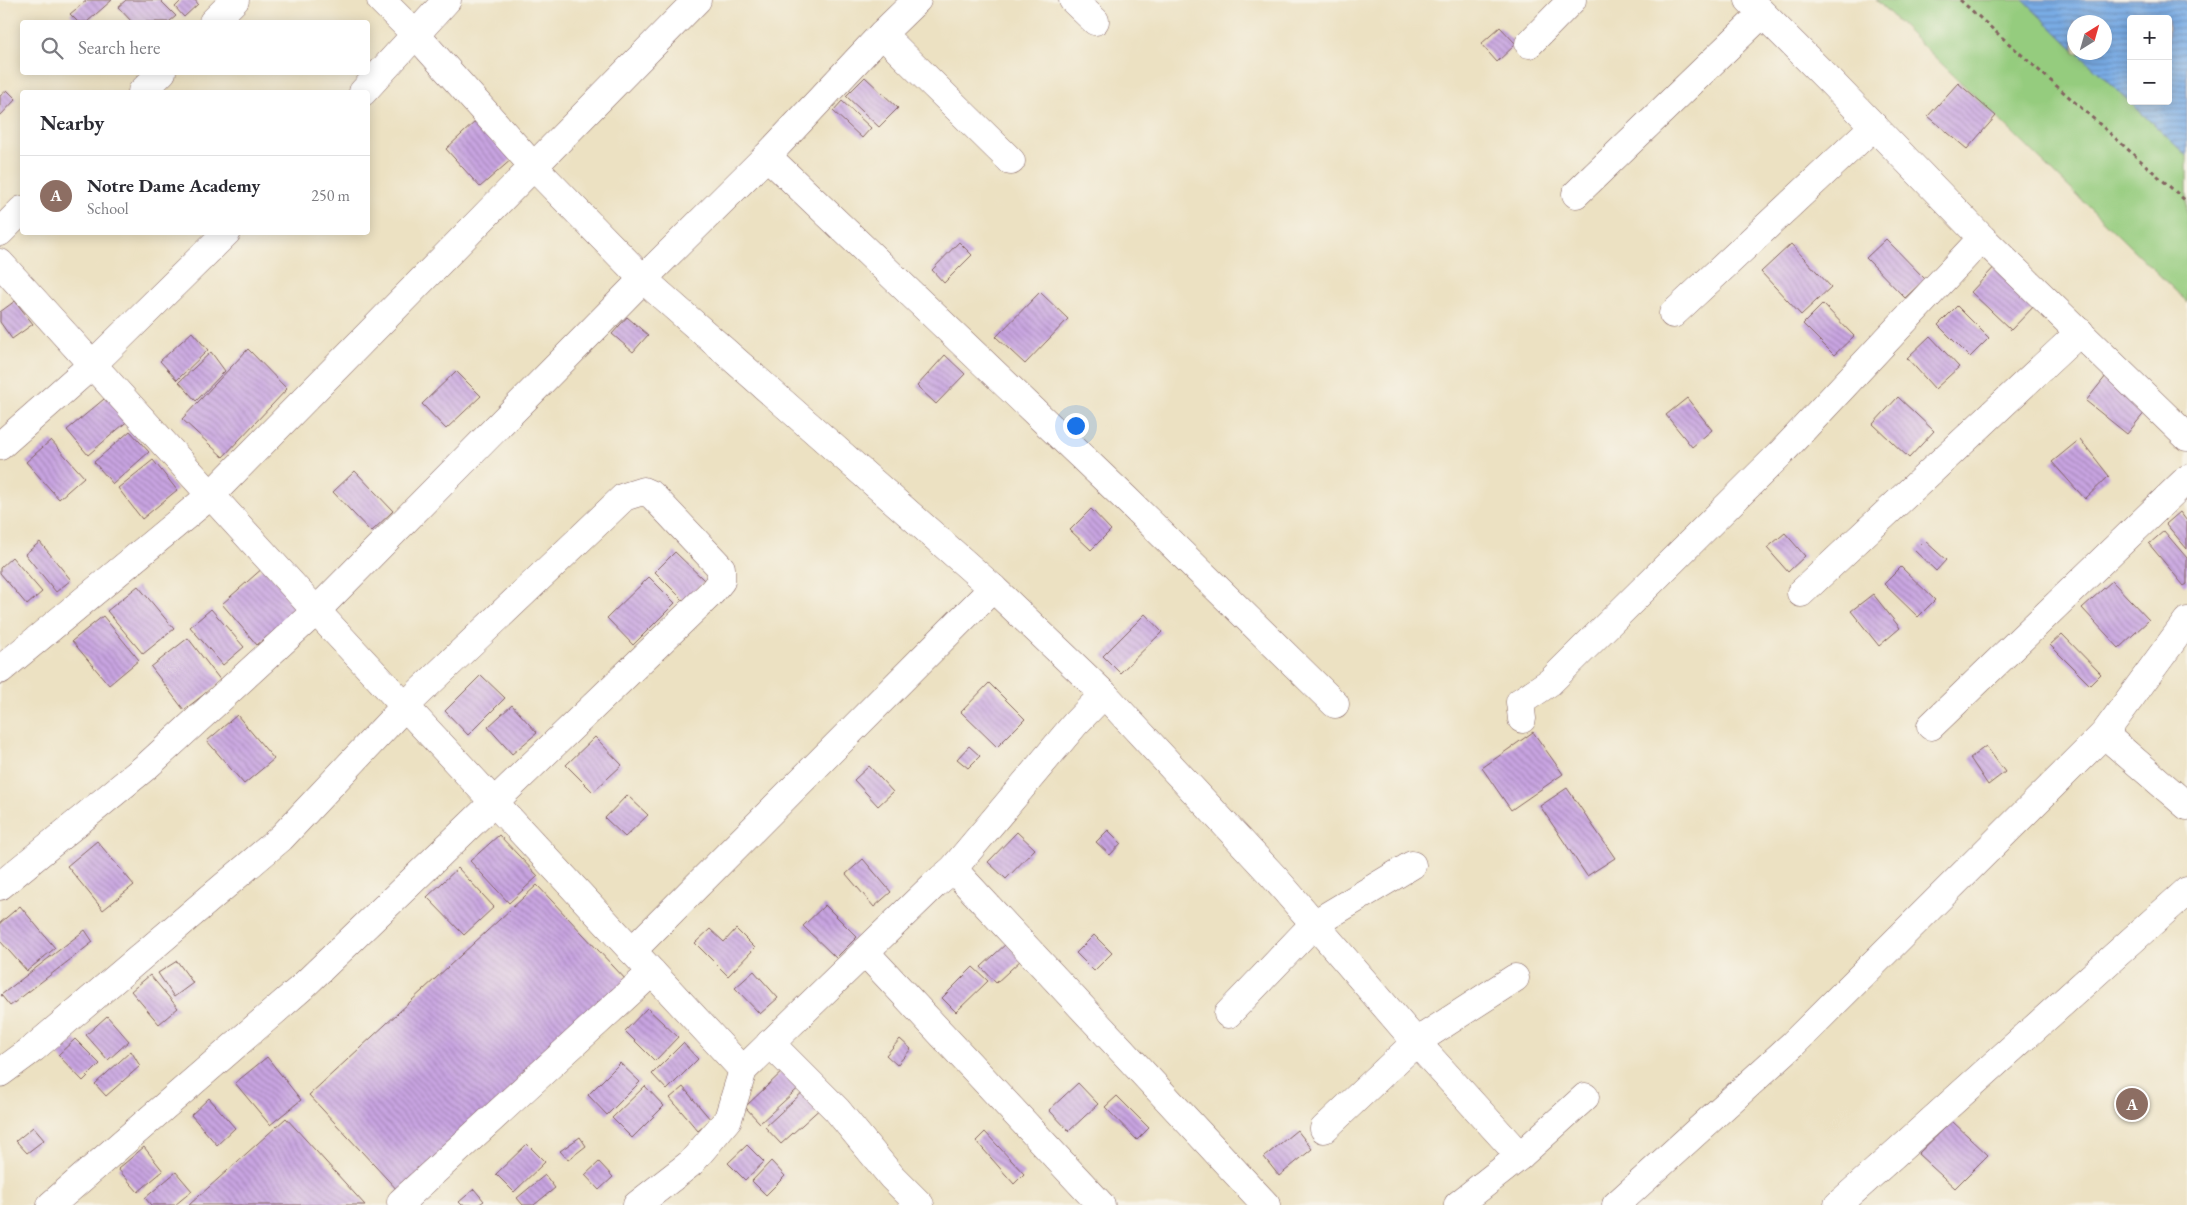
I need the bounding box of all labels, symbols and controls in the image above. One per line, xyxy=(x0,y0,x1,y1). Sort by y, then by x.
north arrow xyxy=(2067,15,2112,60)
map controls xyxy=(2127,15,2172,105)
button: + xyxy=(2127,15,2172,60)
search box xyxy=(20,20,370,75)
icon: search xyxy=(38,34,66,62)
text: Search here xyxy=(78,35,160,60)
button: − xyxy=(2127,60,2172,105)
text: Nearby xyxy=(40,109,104,136)
text: Notre Dame Academy xyxy=(87,173,260,198)
text: A xyxy=(50,185,62,206)
text: 250 m xyxy=(311,185,350,206)
text: School xyxy=(87,198,129,219)
your location xyxy=(1063,413,1089,439)
pin: A xyxy=(2116,1085,2148,1123)

